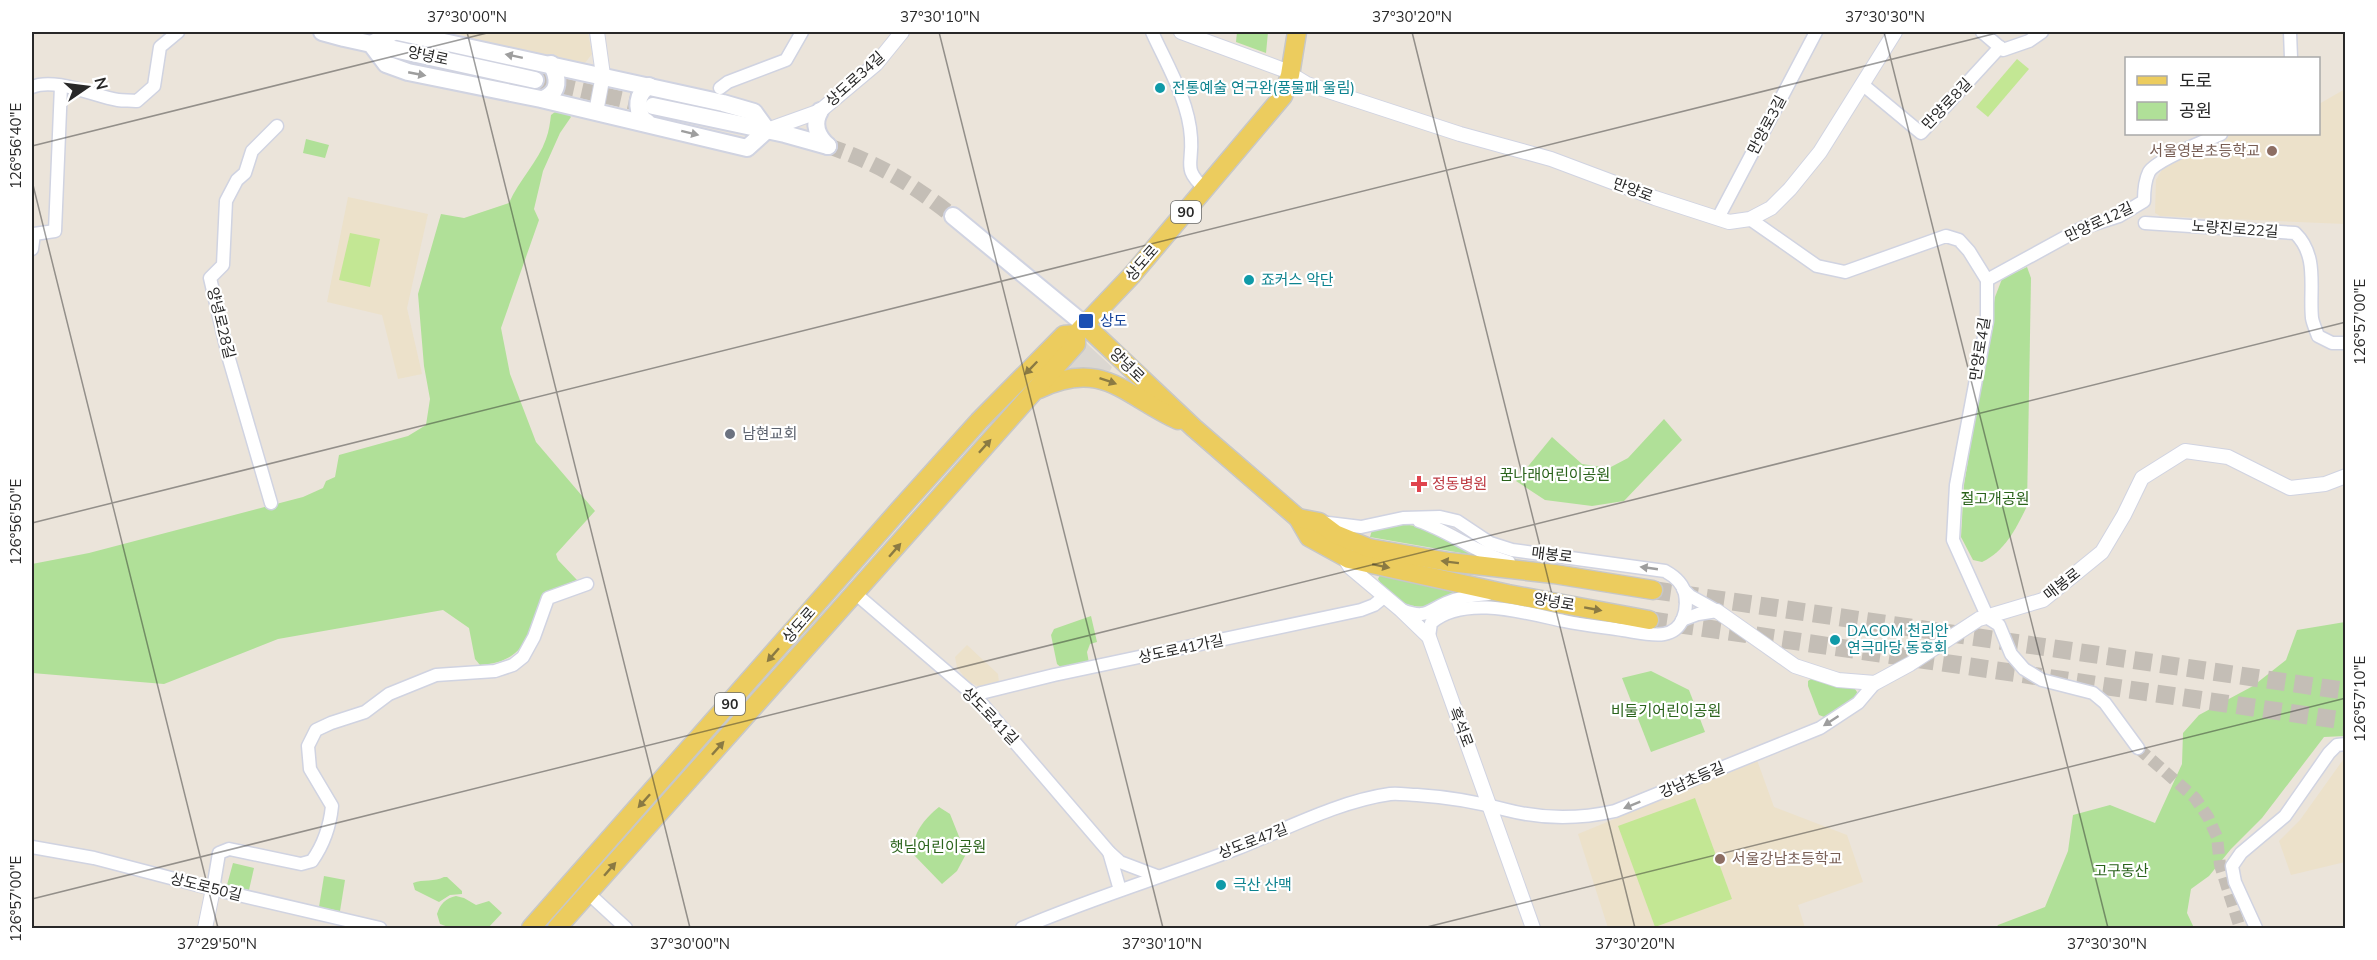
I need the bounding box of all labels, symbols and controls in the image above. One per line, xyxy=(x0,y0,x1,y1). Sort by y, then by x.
text: 37°30'00"N xyxy=(427,7,507,26)
text: 37°30'10"N xyxy=(900,7,980,26)
text: 37°30'20"N xyxy=(1372,7,1452,26)
text: 37°30'30"N xyxy=(1845,7,1925,26)
street label: 양녕로 xyxy=(406,42,450,69)
street label: 상도로34길 xyxy=(821,47,888,110)
one-way arrow xyxy=(505,51,524,61)
north arrow xyxy=(57,57,117,117)
legend xyxy=(2125,57,2320,135)
text: 도로 xyxy=(2179,69,2212,92)
one-way arrow xyxy=(408,70,427,79)
street label: 만양로8길 xyxy=(1918,74,1976,133)
text: N xyxy=(90,75,113,92)
place label: 전통예술 연구완(풍물패 울림) xyxy=(1172,78,1355,97)
marker: 전통예술 연구완(풍물패 울림) xyxy=(1153,81,1167,95)
street label: 만양로3길 xyxy=(1743,92,1790,158)
text: 공원 xyxy=(2179,99,2212,122)
text: 126°56'40"E xyxy=(6,103,25,189)
one-way arrow xyxy=(681,129,699,139)
place label: 서울영본초등학교 xyxy=(2150,141,2260,160)
marker: 서울영본초등학교 xyxy=(2265,144,2279,158)
street label: 만양로 xyxy=(1610,174,1656,206)
street label: 만양로12길 xyxy=(2062,197,2136,246)
road number: 90 xyxy=(1171,201,1201,223)
street label: 노량진로22길 xyxy=(2191,216,2279,241)
street label: 상도로 xyxy=(1121,241,1162,285)
place label: 죠커스 악단 xyxy=(1261,270,1334,289)
marker: 죠커스 악단 xyxy=(1242,273,1256,287)
text: 126°57'00"E xyxy=(2350,279,2369,365)
street label: 양녕로28길 xyxy=(203,285,240,361)
place label: 상도 xyxy=(1100,311,1128,330)
marker: 상도 xyxy=(1077,312,1095,330)
street label: 만양로4길 xyxy=(1965,316,1994,382)
street label: 양녕로 xyxy=(1106,343,1149,386)
one-way arrow xyxy=(1025,361,1039,375)
one-way arrow xyxy=(1099,377,1117,387)
place label: 남현교회 xyxy=(742,424,797,443)
marker: 남현교회 xyxy=(723,427,737,441)
one-way arrow xyxy=(978,439,992,454)
park label: 꿈나래어린이공원 xyxy=(1500,465,1610,484)
place label: 정동병원 xyxy=(1432,474,1487,493)
marker: 정동병원 xyxy=(1410,475,1428,493)
text: 126°56'50"E xyxy=(6,479,25,565)
park label: 절고개공원 xyxy=(1960,489,2030,508)
one-way arrow xyxy=(888,542,901,558)
street label: 매봉로 xyxy=(1530,543,1574,566)
one-way arrow xyxy=(1440,557,1459,567)
one-way arrow xyxy=(1372,562,1390,572)
street label: 매봉로 xyxy=(2040,563,2084,604)
one-way arrow xyxy=(1640,564,1659,573)
street label: 양녕로 xyxy=(1532,589,1576,614)
street label: 상도로 xyxy=(778,603,819,647)
one-way arrow xyxy=(1583,605,1602,614)
place label: DACOM 천리안 연극마당 동호회 xyxy=(1847,621,1949,657)
street label: 상도로41가길 xyxy=(1136,630,1225,667)
marker: DACOM 천리안 연극마당 동호회 xyxy=(1828,633,1842,647)
one-way arrow xyxy=(766,647,779,663)
text: 126°57'10"E xyxy=(2350,656,2369,742)
street label: 상도로41길 xyxy=(958,683,1023,749)
road number: 90 xyxy=(715,693,745,715)
park label: 비둘기어린이공원 xyxy=(1611,701,1721,720)
street label: 흑석로 xyxy=(1445,704,1478,750)
one-way arrow xyxy=(1822,715,1839,726)
one-way arrow xyxy=(711,741,725,756)
street label: 강남초등길 xyxy=(1656,757,1727,802)
one-way arrow xyxy=(637,794,651,809)
one-way arrow xyxy=(1623,801,1641,810)
street label: 상도로47길 xyxy=(1215,819,1290,863)
park label: 햇님어린이공원 xyxy=(890,837,986,856)
place label: 서울강남초등학교 xyxy=(1732,849,1842,868)
marker: 서울강남초등학교 xyxy=(1713,852,1727,866)
text: 126°57'00"E xyxy=(6,856,25,942)
park label: 고구동산 xyxy=(2093,861,2149,880)
one-way arrow xyxy=(603,862,616,877)
street label: 상도로50길 xyxy=(168,868,244,905)
place label: 극산 산맥 xyxy=(1233,875,1292,894)
marker: 극산 산맥 xyxy=(1214,878,1228,892)
text: 37°29'50"N xyxy=(177,934,257,953)
text: 37°30'00"N xyxy=(650,934,730,953)
text: 37°30'10"N xyxy=(1122,934,1202,953)
text: 37°30'20"N xyxy=(1595,934,1675,953)
text: 37°30'30"N xyxy=(2067,934,2147,953)

